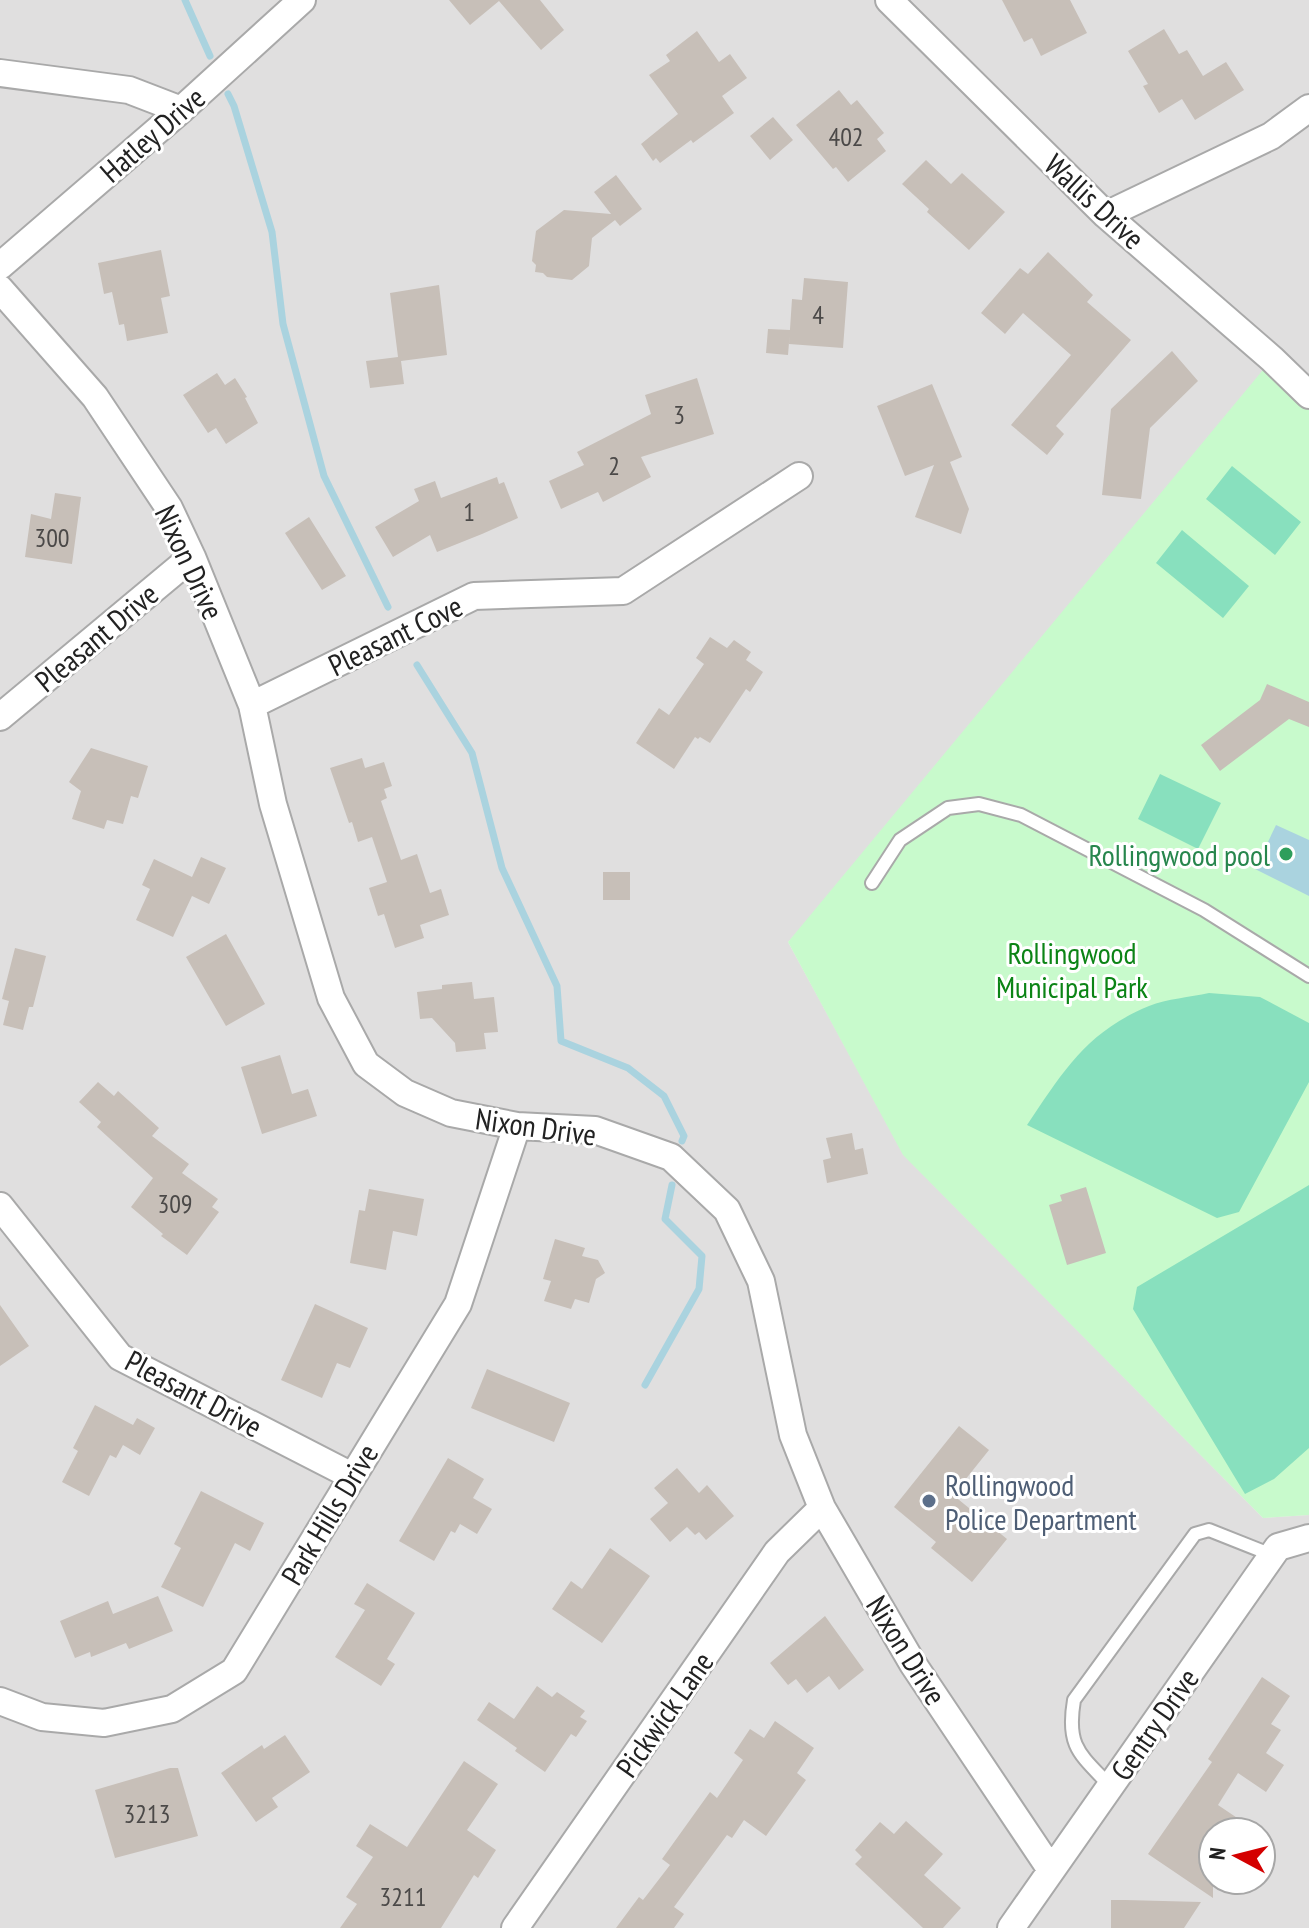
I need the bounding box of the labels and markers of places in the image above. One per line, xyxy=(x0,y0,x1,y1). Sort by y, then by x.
place label: Rollingwood pool xyxy=(1089,835,1270,874)
marker: Rollingwood pool xyxy=(1277,845,1295,863)
place label: Rollingwood Police Department xyxy=(945,1465,1138,1538)
marker: Rollingwood Police Department xyxy=(920,1492,938,1510)

